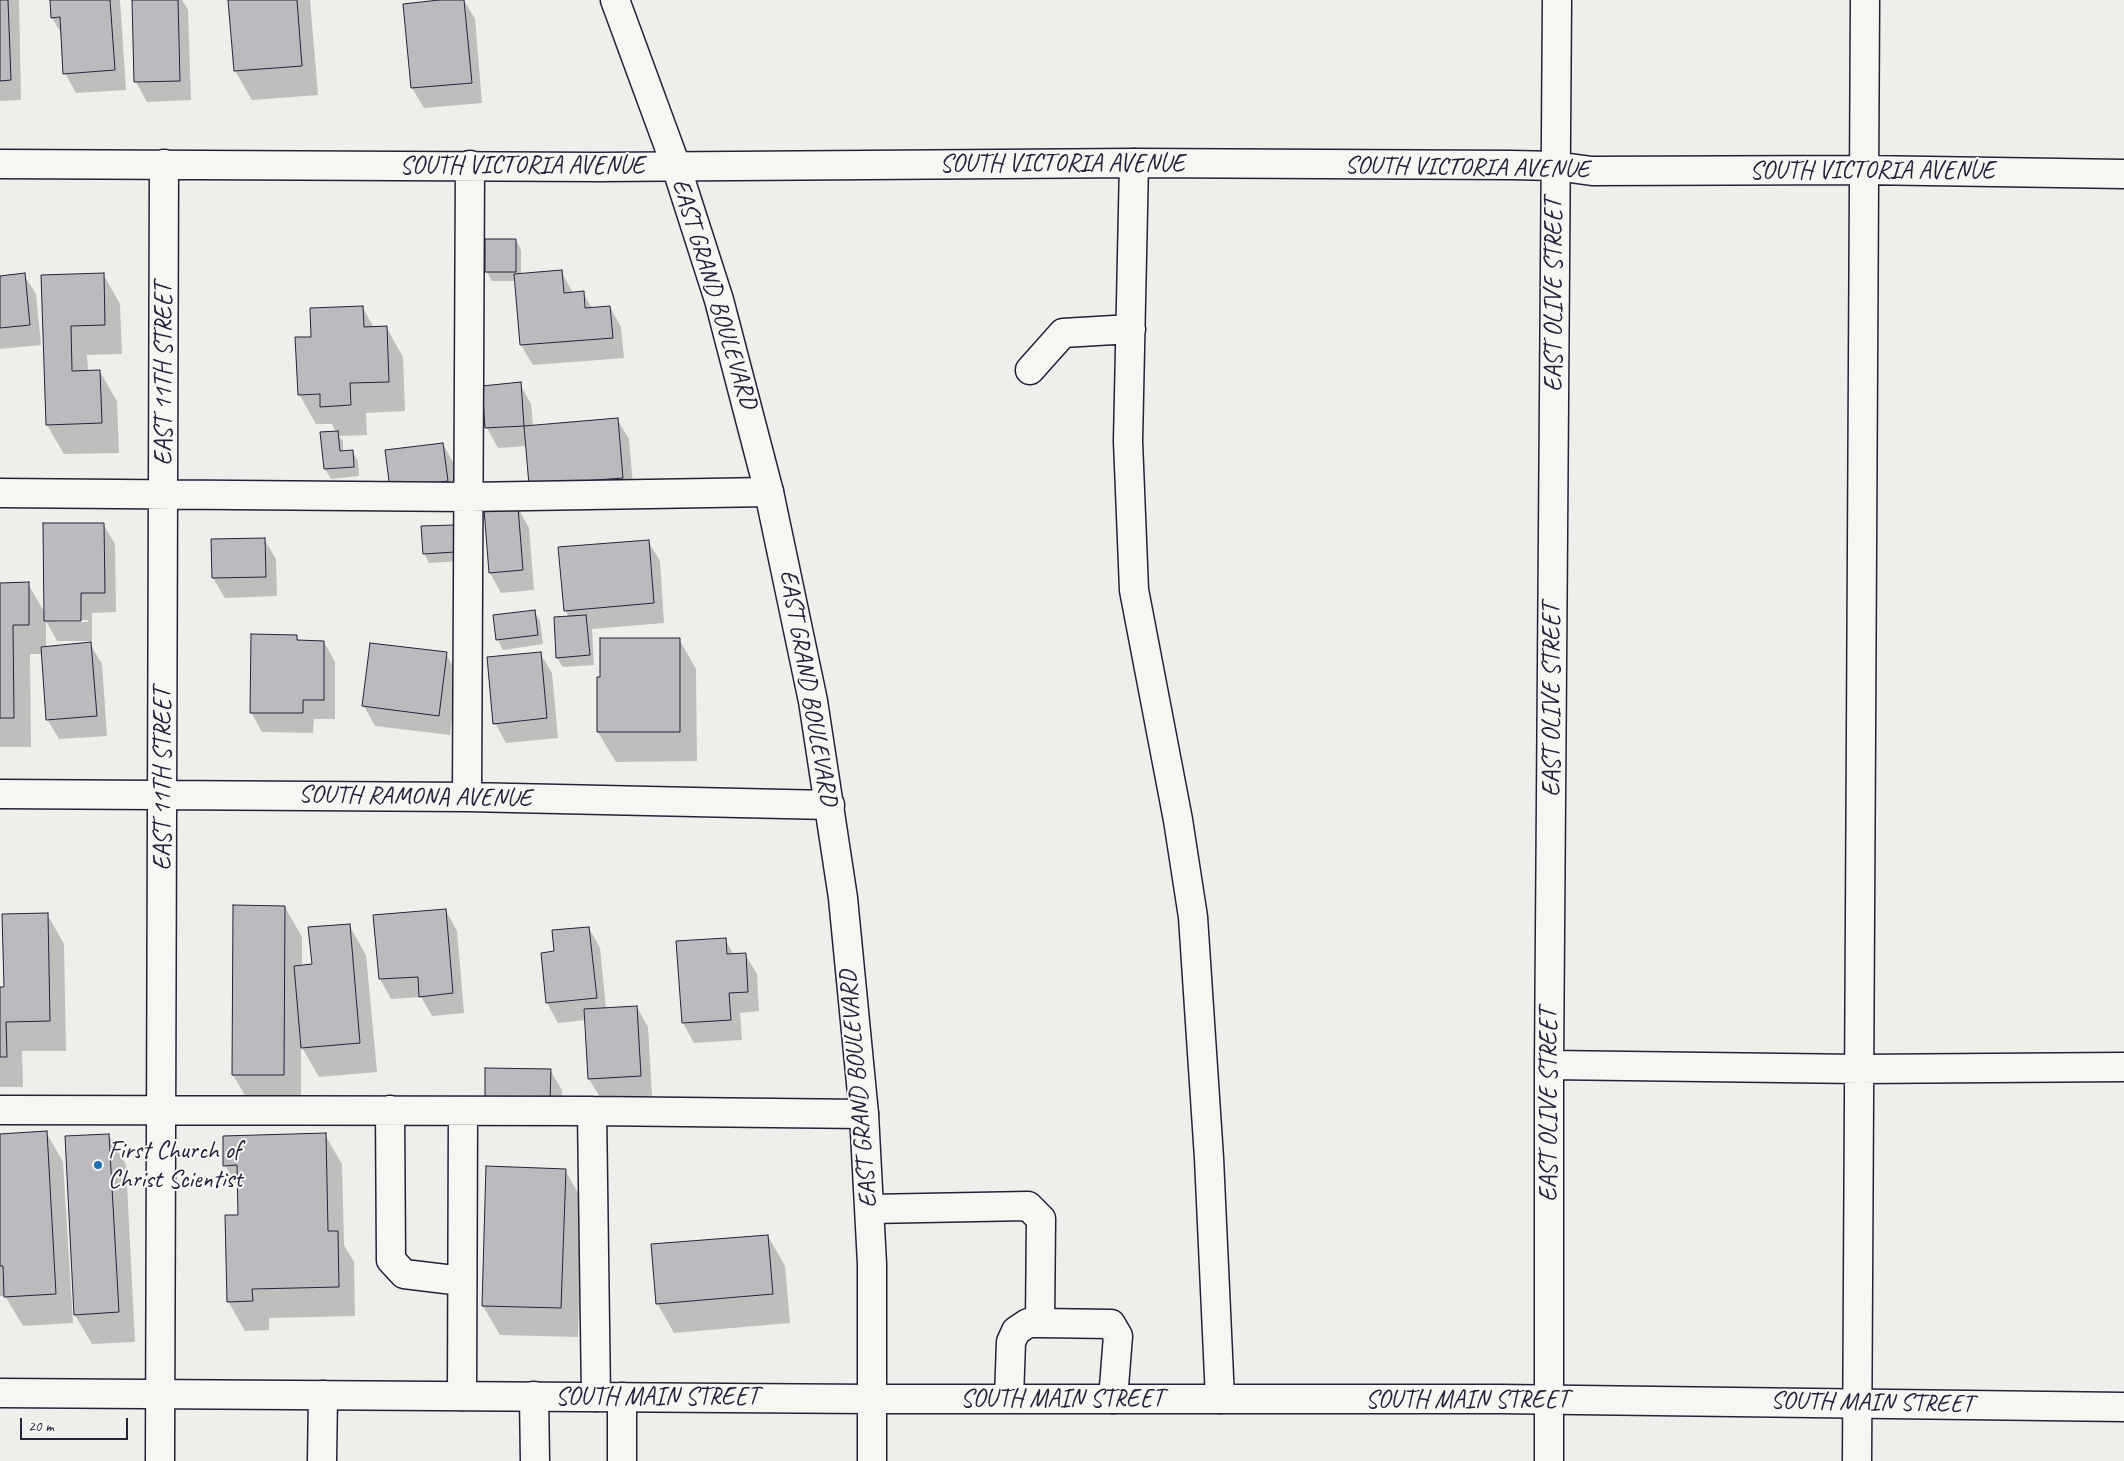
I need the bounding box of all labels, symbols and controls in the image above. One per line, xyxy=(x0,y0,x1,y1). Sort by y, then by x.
street label: SOUTH VICTORIA AVENUE xyxy=(940,149,1184,179)
street label: SOUTH VICTORIA AVENUE xyxy=(400,151,644,181)
street label: SOUTH VICTORIA AVENUE xyxy=(1344,151,1590,185)
street label: SOUTH VICTORIA AVENUE xyxy=(1750,156,1994,186)
street label: EAST GRAND BOULEVARD xyxy=(665,175,763,413)
street label: EAST OLIVE STREET xyxy=(1539,198,1569,392)
street label: EAST 11TH STREET xyxy=(149,283,179,465)
street label: EAST GRAND BOULEVARD xyxy=(773,568,843,808)
street label: EAST OLIVE STREET xyxy=(1537,603,1567,797)
street label: EAST 11TH STREET xyxy=(148,688,178,870)
street label: SOUTH RAMONA AVENUE xyxy=(298,780,532,814)
street label: EAST GRAND BOULEVARD xyxy=(834,969,884,1209)
street label: EAST OLIVE STREET xyxy=(1534,1008,1564,1202)
place label: First Church of Christ Scientist xyxy=(108,1136,242,1195)
marker: First Church of Christ Scientist xyxy=(92,1159,104,1171)
street label: SOUTH MAIN STREET xyxy=(555,1382,759,1412)
street label: SOUTH MAIN STREET xyxy=(960,1384,1164,1414)
street label: SOUTH MAIN STREET xyxy=(1365,1385,1569,1415)
street label: SOUTH MAIN STREET xyxy=(1770,1386,1974,1420)
scale bar xyxy=(22,1408,130,1440)
text: 20 m xyxy=(28,1417,54,1436)

